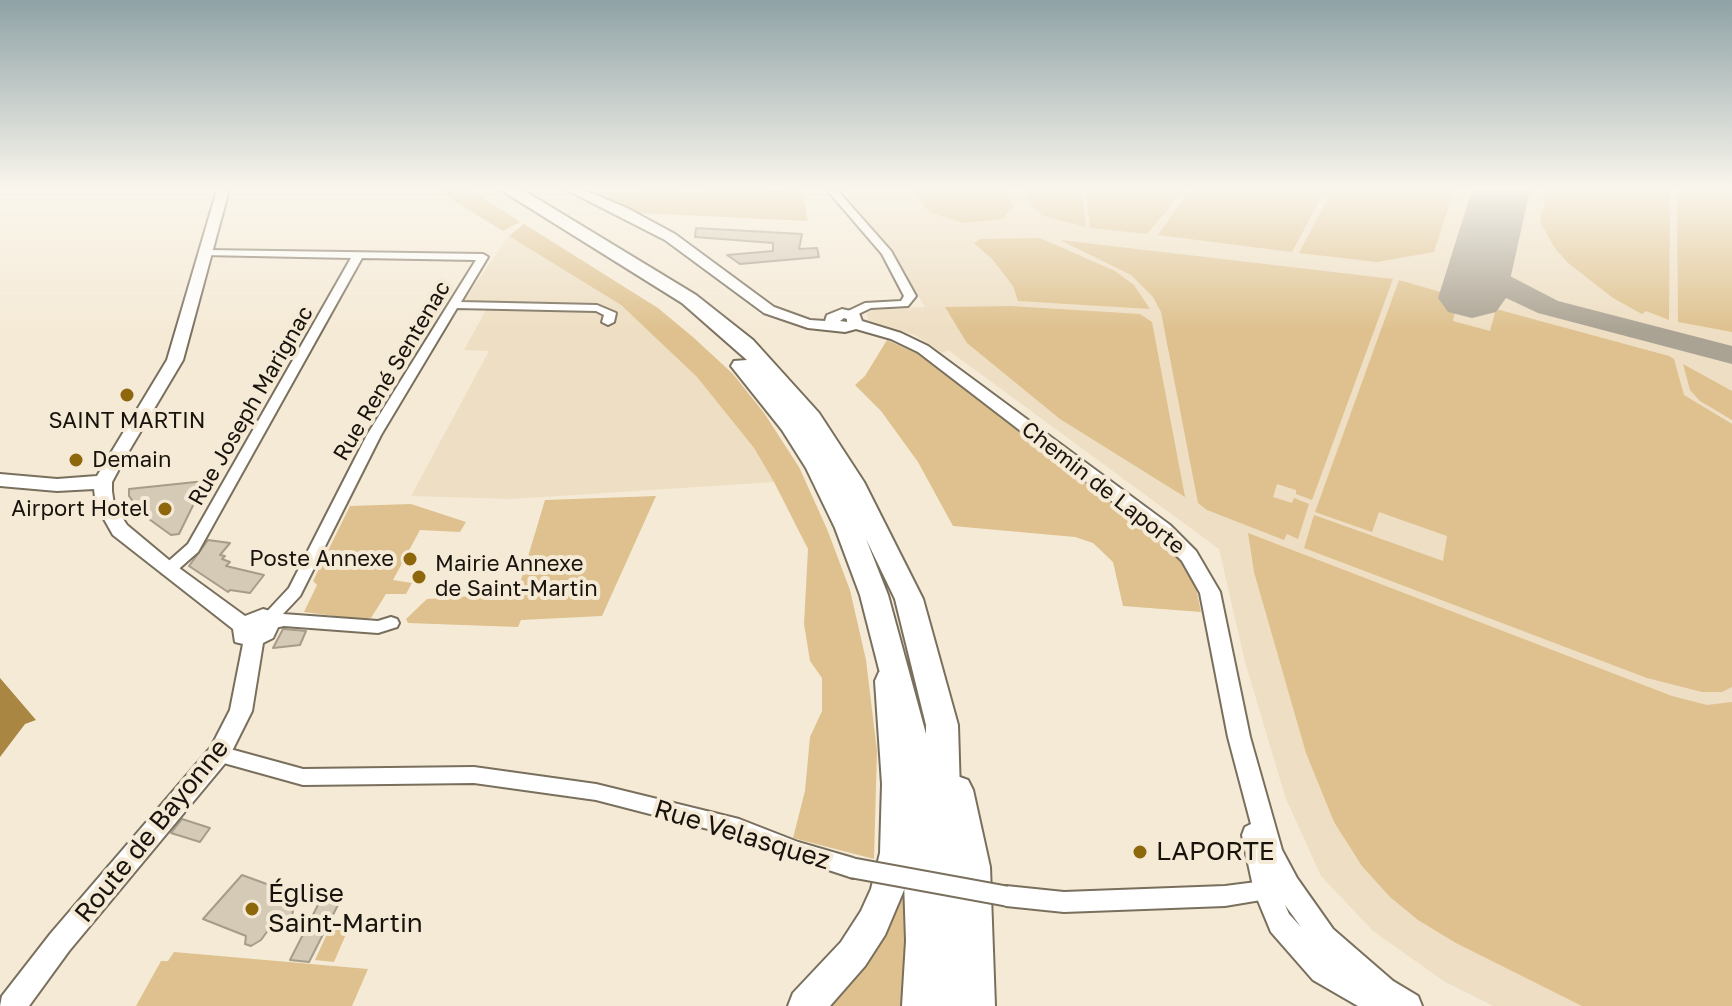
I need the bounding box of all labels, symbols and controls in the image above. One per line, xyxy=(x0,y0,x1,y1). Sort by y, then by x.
street label: Rue René Sentenac xyxy=(328,276,456,466)
street label: Rue Joseph Marignac xyxy=(183,302,319,510)
marker: SAINT MARTIN xyxy=(118,386,136,404)
place label: SAINT MARTIN xyxy=(48,408,206,434)
street label: Chemin de Laporte xyxy=(1016,416,1190,560)
place label: Demain xyxy=(92,447,171,473)
marker: Demain xyxy=(67,451,85,469)
place label: Airport Hotel xyxy=(11,496,149,522)
marker: Airport Hotel xyxy=(156,500,174,518)
place label: Poste Annexe xyxy=(249,546,394,572)
marker: Poste Annexe xyxy=(401,550,419,568)
place label: Mairie Annexe de Saint-Martin xyxy=(435,551,598,602)
marker: Mairie Annexe de Saint-Martin xyxy=(410,568,428,586)
street label: Route de Bayonne xyxy=(69,733,235,929)
street label: Rue Velasquez xyxy=(650,793,834,877)
place label: LAPORTE xyxy=(1156,836,1275,868)
marker: LAPORTE xyxy=(1131,843,1149,861)
place label: Église Saint-Martin xyxy=(268,878,423,940)
marker: Église Saint-Martin xyxy=(243,900,261,918)

